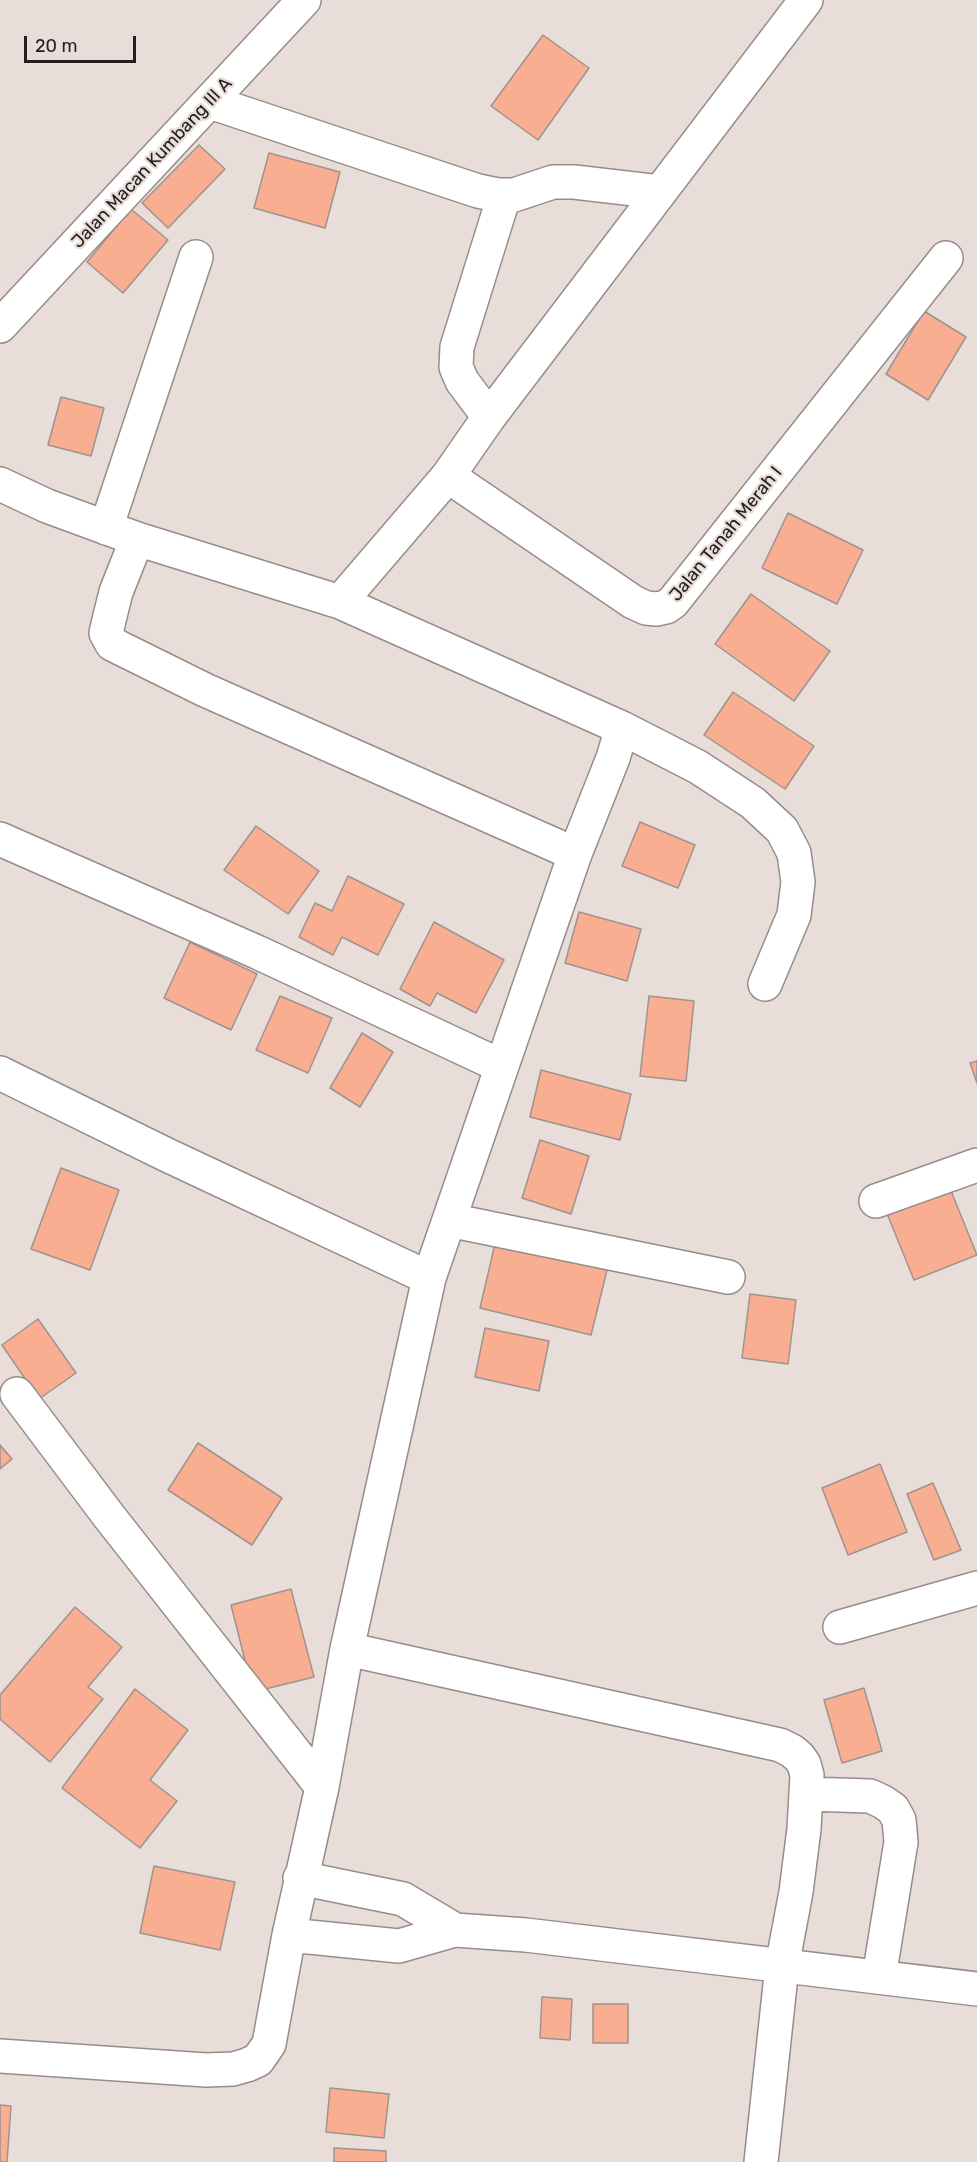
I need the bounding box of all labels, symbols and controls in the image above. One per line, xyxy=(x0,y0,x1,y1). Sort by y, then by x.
scale bar xyxy=(27,24,140,62)
text: 20 m xyxy=(35,35,77,57)
street label: Jalan Macan Kumbang III A xyxy=(67,73,237,253)
street label: Jalan Tanah Merah I xyxy=(665,462,787,606)

